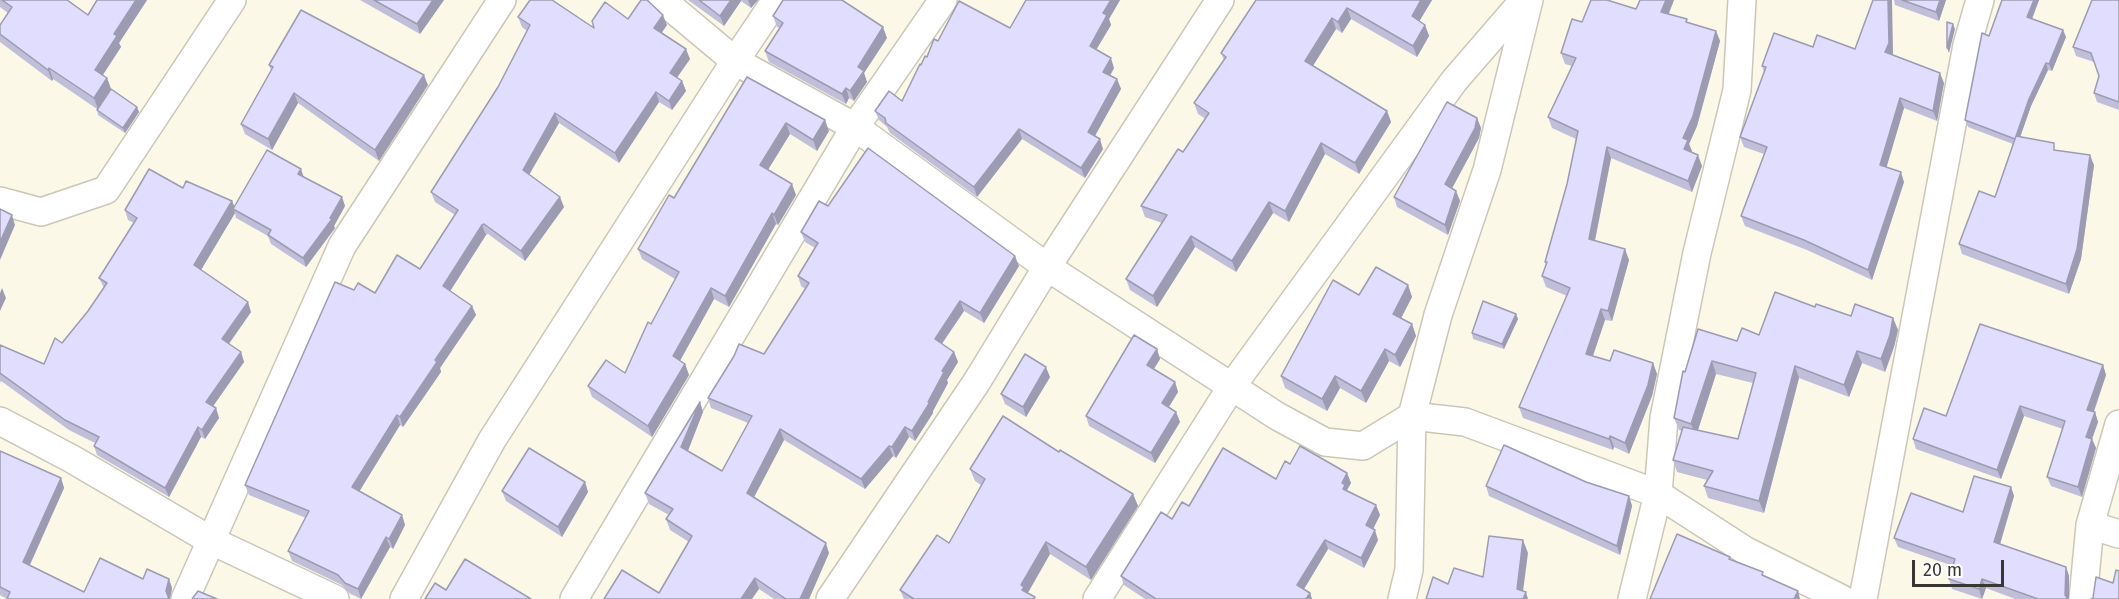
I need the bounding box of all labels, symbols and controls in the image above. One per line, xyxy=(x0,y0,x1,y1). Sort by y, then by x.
scale bar xyxy=(1915,548,2006,586)
text: 20 m xyxy=(1923,559,1962,581)

